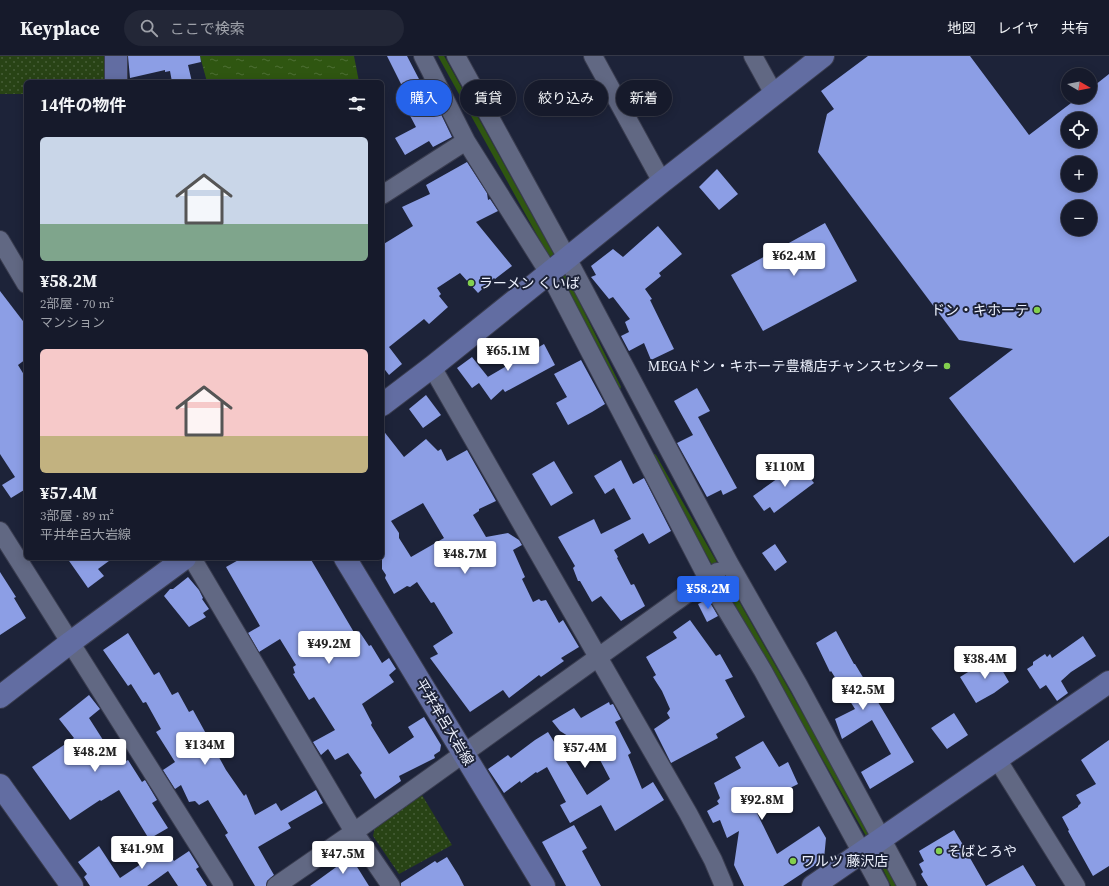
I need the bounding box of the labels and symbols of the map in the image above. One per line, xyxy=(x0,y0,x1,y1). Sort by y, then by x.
north arrow xyxy=(1061,68,1097,104)
pin: ¥62.4M xyxy=(761,243,827,277)
place label: ラーメン くいば xyxy=(479,273,580,293)
marker: ラーメン くいば xyxy=(466,278,476,288)
place label: ドン・キホーテ xyxy=(931,300,1029,320)
marker: ドン・キホーテ xyxy=(1032,305,1042,315)
pin: ¥65.1M xyxy=(475,338,541,372)
place label: MEGAドン・キホーテ豊橋店チャンスセンター xyxy=(648,356,939,376)
marker: MEGAドン・キホーテ豊橋店チャンスセンター xyxy=(942,361,952,371)
pin: ¥110M xyxy=(757,454,813,488)
pin: ¥48.7M xyxy=(432,541,498,575)
pin: ¥58.2M xyxy=(675,576,741,610)
pin: ¥49.2M xyxy=(296,631,362,665)
pin: ¥38.4M xyxy=(952,646,1018,680)
street label: 平井牟呂大岩線 xyxy=(411,675,479,769)
pin: ¥42.5M xyxy=(830,677,896,711)
pin: ¥134M xyxy=(177,732,233,766)
pin: ¥57.4M xyxy=(552,735,618,769)
pin: ¥48.2M xyxy=(62,739,128,773)
pin: ¥92.8M xyxy=(729,787,795,821)
pin: ¥41.9M xyxy=(109,836,175,870)
pin: ¥47.5M xyxy=(310,841,376,875)
place label: そばとろや xyxy=(947,841,1017,861)
marker: そばとろや xyxy=(934,846,944,856)
place label: ワルツ 藤沢店 xyxy=(801,851,888,871)
marker: ワルツ 藤沢店 xyxy=(788,856,798,866)

